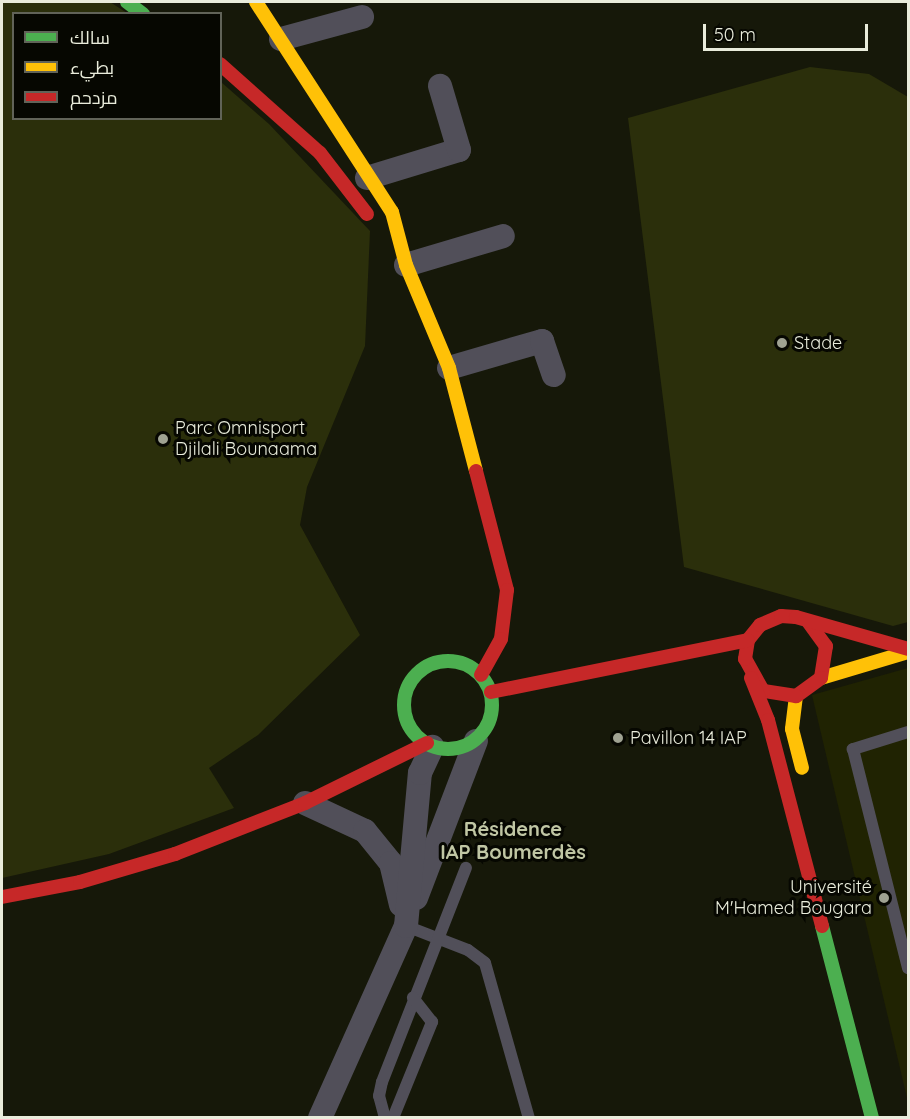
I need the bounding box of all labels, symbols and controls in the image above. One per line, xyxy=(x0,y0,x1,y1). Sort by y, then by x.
legend xyxy=(12,12,222,120)
scale bar xyxy=(706,12,871,50)
text: 50 m xyxy=(714,23,756,46)
text: سالك xyxy=(70,26,110,49)
text: بطيء xyxy=(70,56,114,79)
text: مزدحم xyxy=(70,86,118,109)
place label: Stade xyxy=(794,332,842,354)
marker: Stade xyxy=(775,336,789,350)
place label: Parc Omnisport Djilali Bounaama xyxy=(175,418,317,460)
marker: Parc Omnisport Djilali Bounaama xyxy=(156,432,170,446)
place label: Pavillon 14 IAP xyxy=(630,727,747,749)
marker: Pavillon 14 IAP xyxy=(611,731,625,745)
district label: Résidence IAP Boumerdès xyxy=(440,816,586,863)
place label: Université M'Hamed Bougara xyxy=(715,877,872,920)
marker: Université M'Hamed Bougara xyxy=(877,891,891,905)

